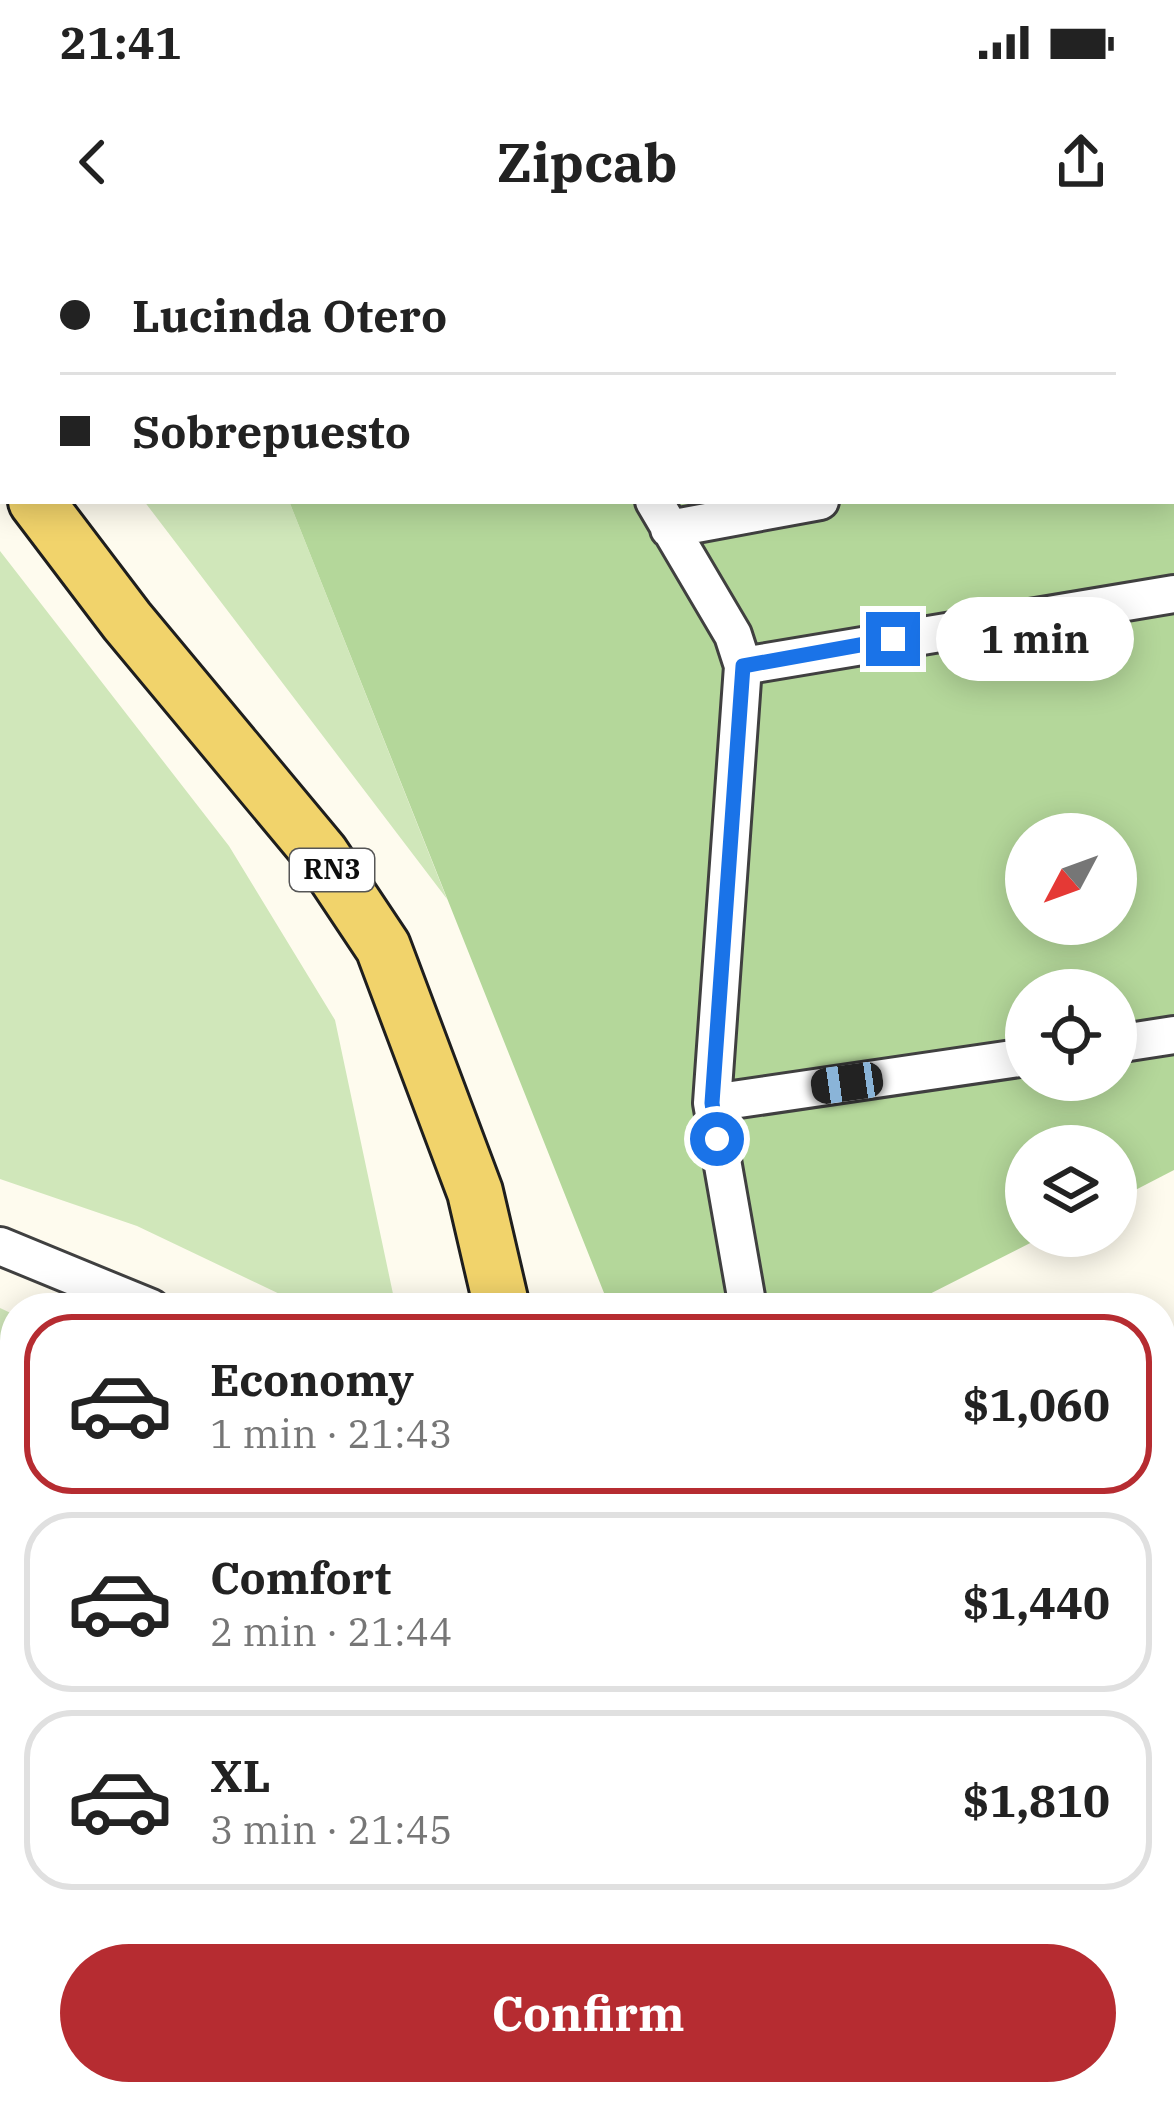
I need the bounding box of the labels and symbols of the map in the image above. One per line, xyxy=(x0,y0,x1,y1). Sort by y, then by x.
callout: 1 min xyxy=(935,597,1133,681)
route end xyxy=(866,612,920,666)
north arrow xyxy=(1005,813,1137,945)
road number: RN3 xyxy=(290,849,374,891)
car xyxy=(809,1060,885,1106)
route start xyxy=(690,1112,744,1166)

